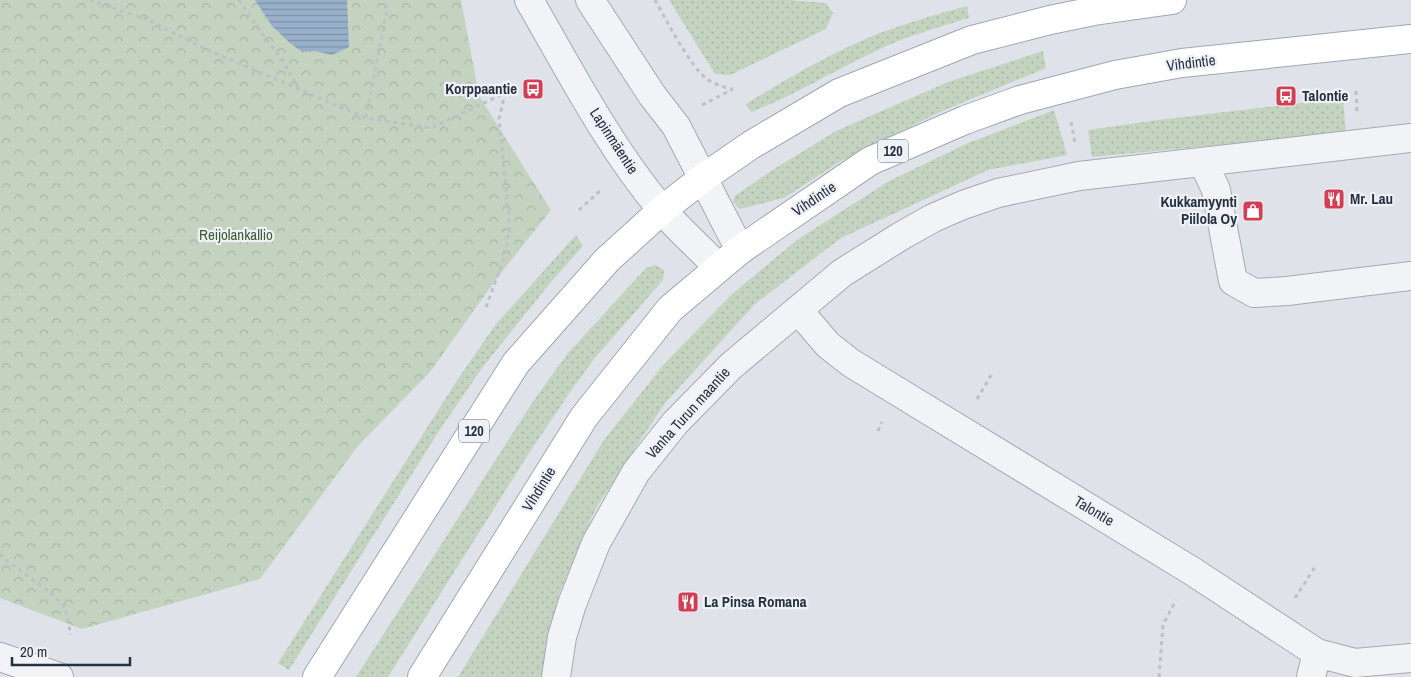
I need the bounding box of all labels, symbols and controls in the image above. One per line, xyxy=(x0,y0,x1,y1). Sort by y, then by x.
street label: Vihdintie xyxy=(1165,49,1217,76)
bus stop icon: Korppaantie xyxy=(521,77,545,101)
place label: Korppaantie xyxy=(445,78,517,99)
bus stop icon: Talontie xyxy=(1274,84,1298,108)
place label: Talontie xyxy=(1302,85,1348,106)
street label: Lapinmäentie xyxy=(585,103,644,178)
road number: 120 xyxy=(878,140,908,162)
street label: Vihdintie xyxy=(788,176,840,221)
restaurant icon: Mr. Lau xyxy=(1322,187,1346,211)
place label: Mr. Lau xyxy=(1350,188,1393,209)
place label: Kukkamyynti Piilola Oy xyxy=(1160,191,1237,229)
shop icon: Kukkamyynti Piilola Oy xyxy=(1241,199,1265,223)
park label: Reijolankallio xyxy=(199,224,273,245)
street label: Vanha Turun maantie xyxy=(641,362,735,463)
road number: 120 xyxy=(459,420,489,442)
street label: Vihdintie xyxy=(517,462,561,515)
street label: Talontie xyxy=(1070,490,1118,531)
restaurant icon: La Pinsa Romana xyxy=(676,590,700,614)
place label: La Pinsa Romana xyxy=(704,591,807,612)
scale bar xyxy=(12,634,130,666)
text: 20 m xyxy=(20,641,47,662)

